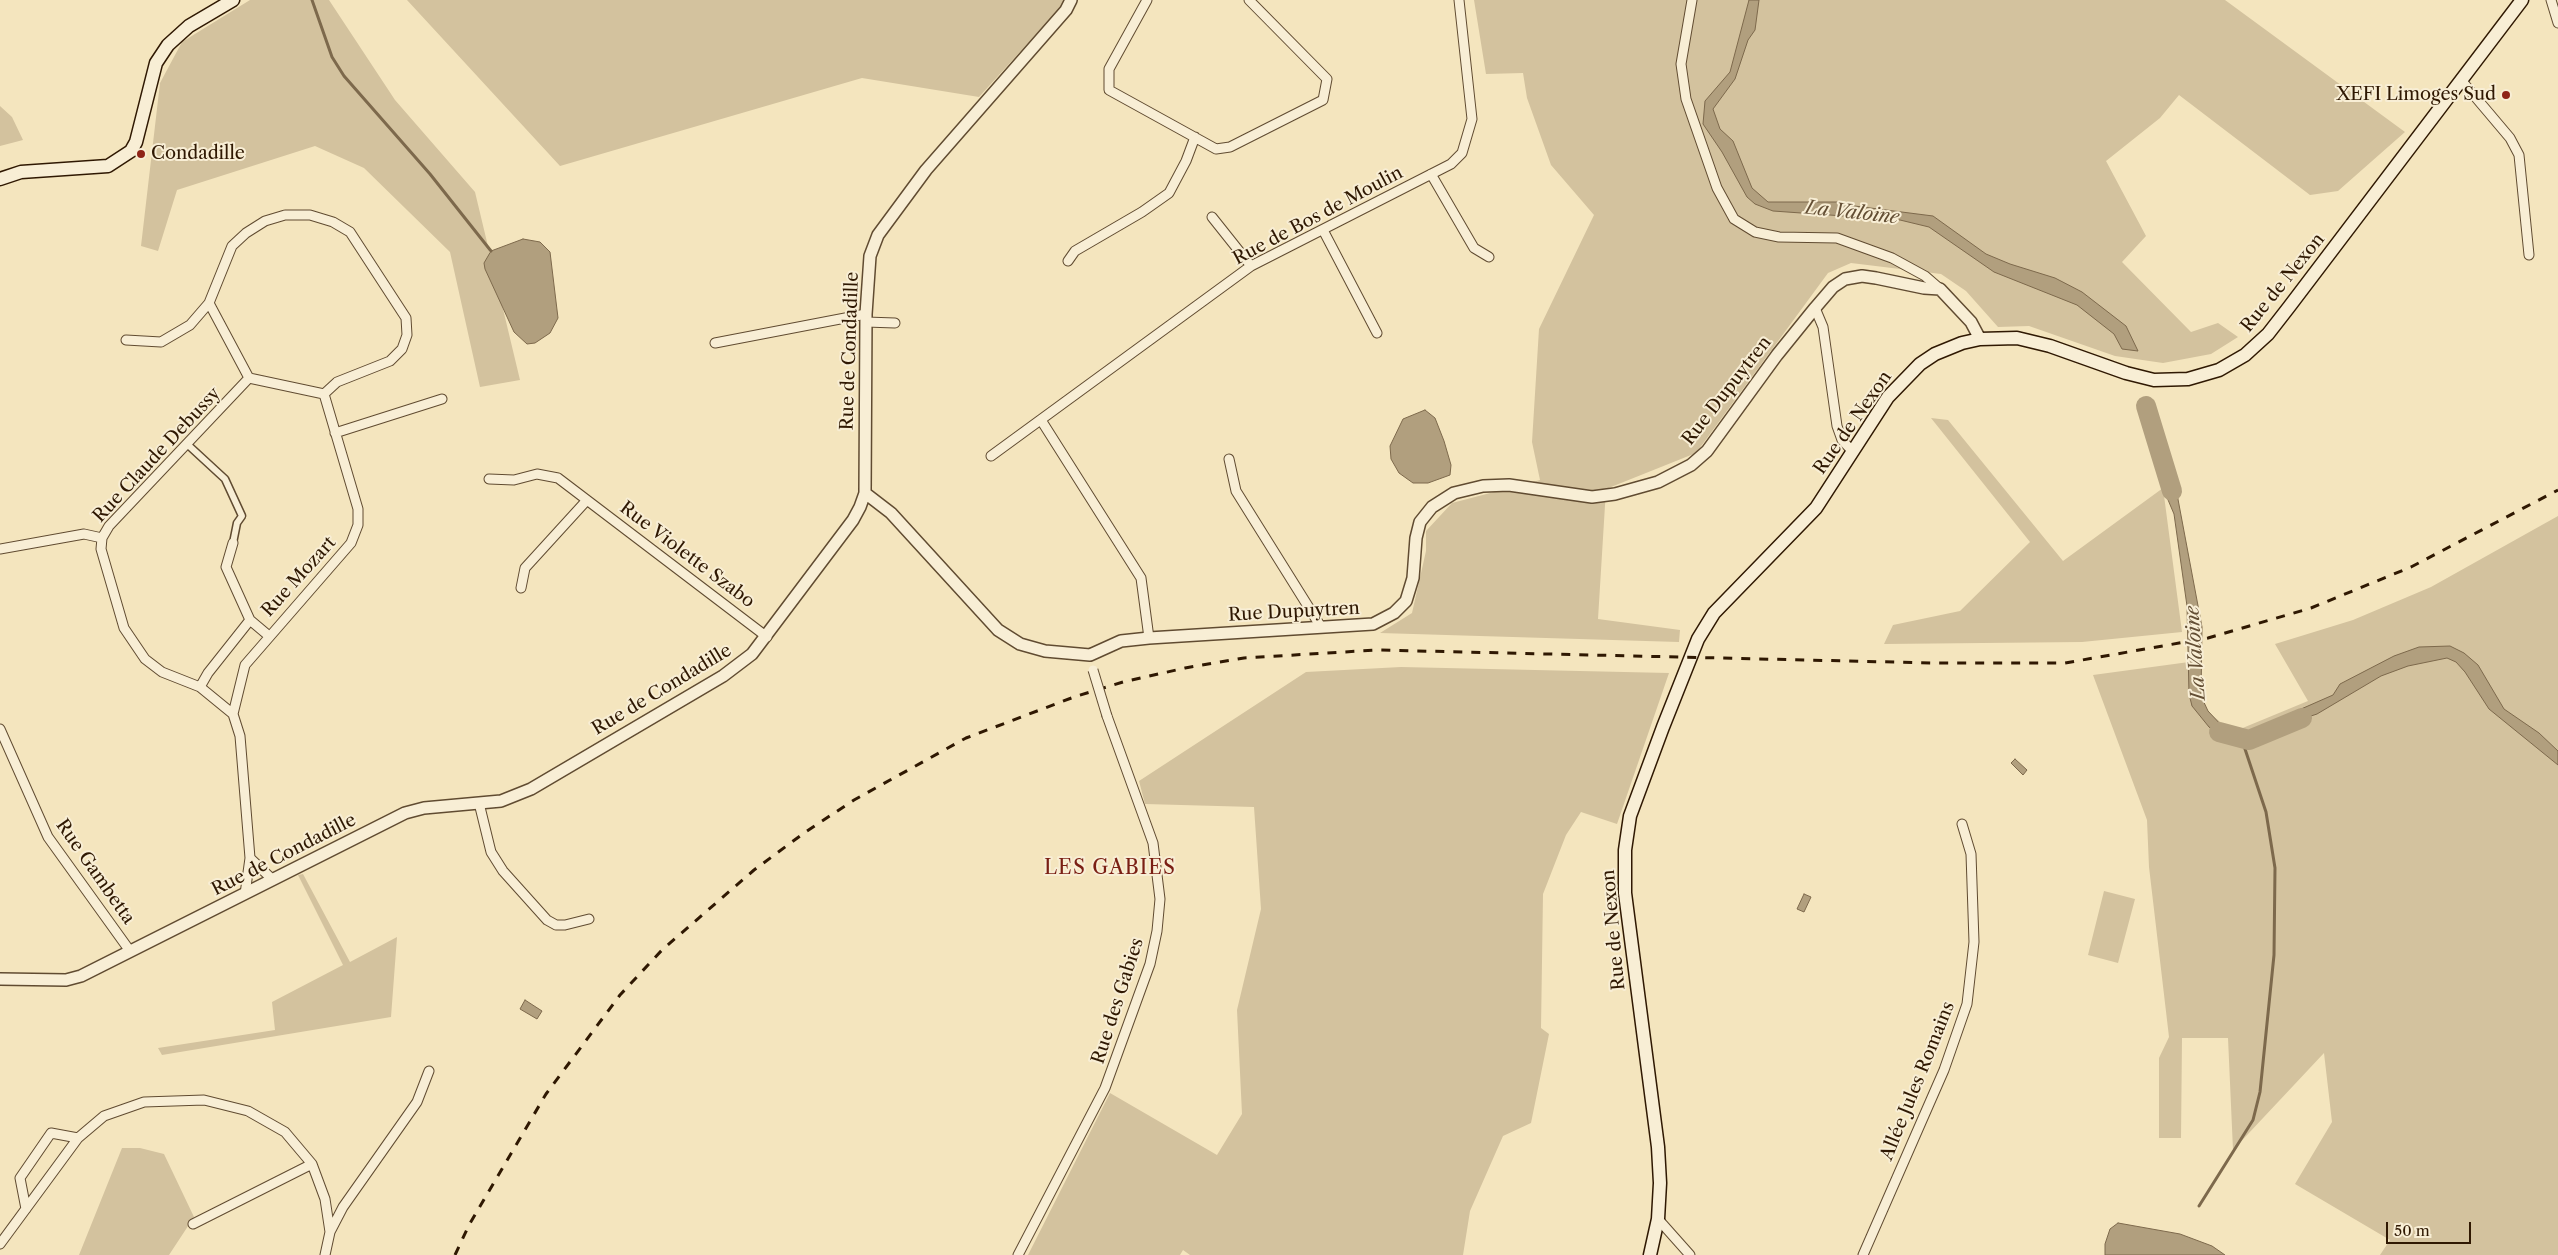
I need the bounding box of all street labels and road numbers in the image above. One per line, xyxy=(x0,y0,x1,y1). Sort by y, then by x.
street label: Rue de Bos de Moulin xyxy=(1229,162,1407,270)
street label: Rue de Nexon xyxy=(2236,229,2330,337)
street label: Rue de Condadille xyxy=(836,271,864,431)
street label: Rue Dupuytren xyxy=(1678,332,1776,450)
street label: Rue de Nexon xyxy=(1809,367,1897,479)
street label: Rue Claude Debussy xyxy=(89,383,225,527)
street label: Rue Violette Szabo xyxy=(615,497,759,613)
street label: Rue Mozart xyxy=(257,532,341,622)
street label: Rue Dupuytren xyxy=(1228,598,1360,626)
street label: Rue de Condadille xyxy=(588,640,736,740)
street label: Rue de Condadille xyxy=(208,809,360,901)
street label: Rue Gambetta xyxy=(51,815,139,929)
street label: Rue de Nexon xyxy=(1598,869,1630,991)
street label: Rue des Gabies xyxy=(1087,935,1149,1067)
street label: Allée Jules Romains xyxy=(1876,998,1960,1164)

